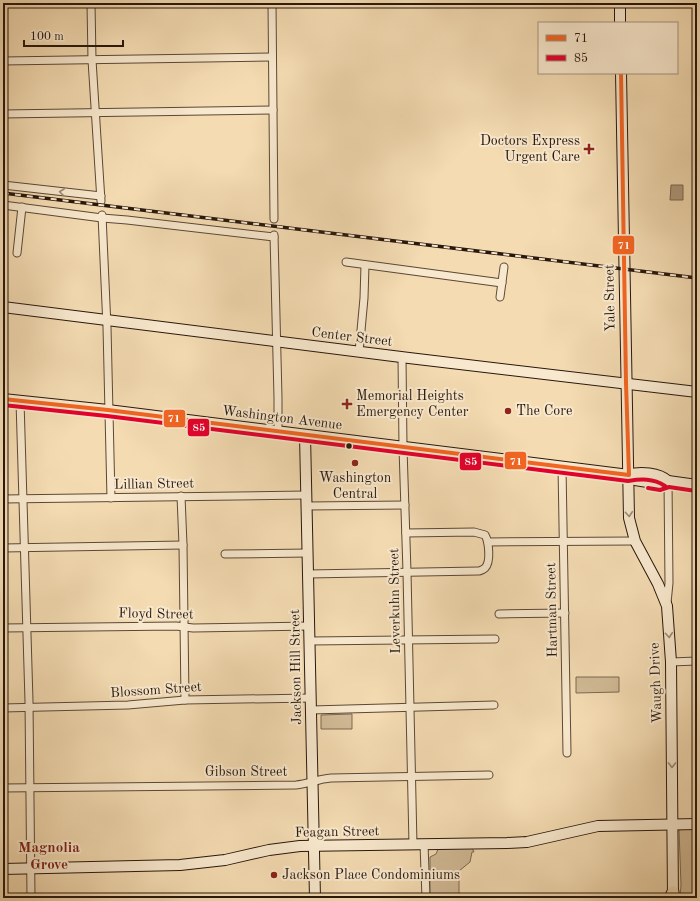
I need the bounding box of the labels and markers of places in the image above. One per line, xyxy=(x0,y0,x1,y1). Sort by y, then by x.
place label: Doctors Express Urgent Care xyxy=(480,134,580,164)
marker: Doctors Express Urgent Care xyxy=(583,143,595,155)
place label: Memorial Heights Emergency Center xyxy=(356,389,469,419)
marker: Memorial Heights Emergency Center xyxy=(341,398,353,410)
place label: The Core xyxy=(516,404,572,418)
marker: The Core xyxy=(503,406,513,416)
unlabelled marker xyxy=(344,441,354,451)
marker: Washington Central xyxy=(350,458,360,468)
place label: Washington Central xyxy=(319,471,392,501)
place label: Jackson Place Condominiums xyxy=(282,868,460,882)
marker: Jackson Place Condominiums xyxy=(269,870,279,880)

